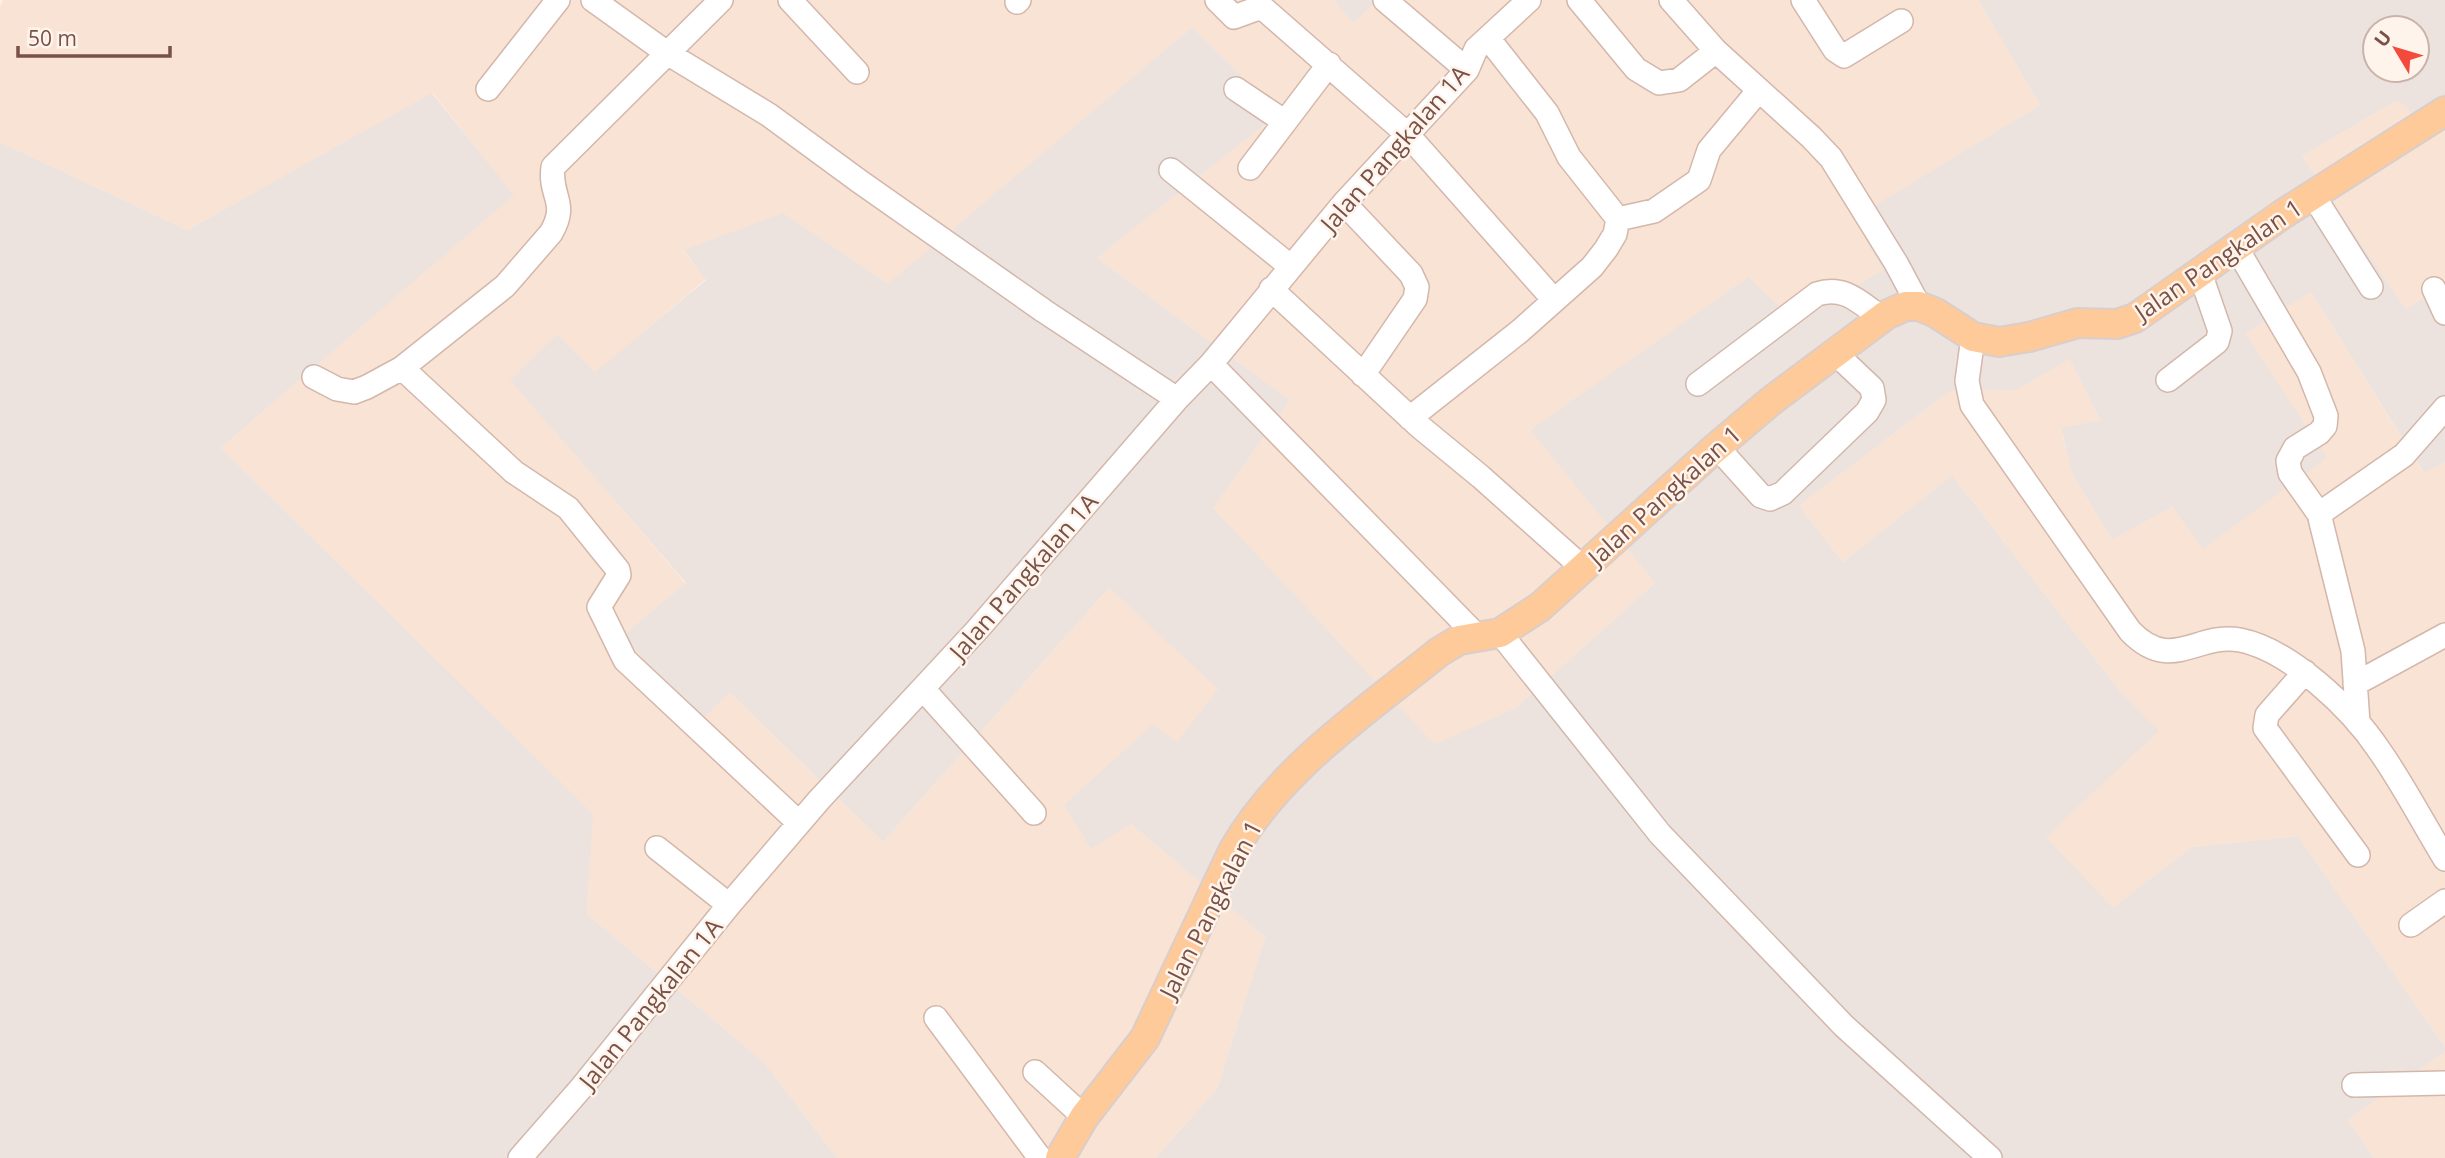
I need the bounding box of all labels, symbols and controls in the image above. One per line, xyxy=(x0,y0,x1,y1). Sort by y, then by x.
scale bar xyxy=(18,14,170,58)
north arrow xyxy=(2361,14,2431,84)
text: 50 m xyxy=(28,24,77,52)
text: U xyxy=(2368,25,2397,52)
street label: Jalan Pangkalan 1A xyxy=(1311,57,1476,240)
street label: Jalan Pangkalan 1 xyxy=(2126,191,2308,329)
street label: Jalan Pangkalan 1 xyxy=(1579,417,1748,574)
street label: Jalan Pangkalan 1A xyxy=(940,485,1105,668)
street label: Jalan Pangkalan 1 xyxy=(1150,814,1269,1005)
street label: Jalan Pangkalan 1A xyxy=(570,910,730,1097)

